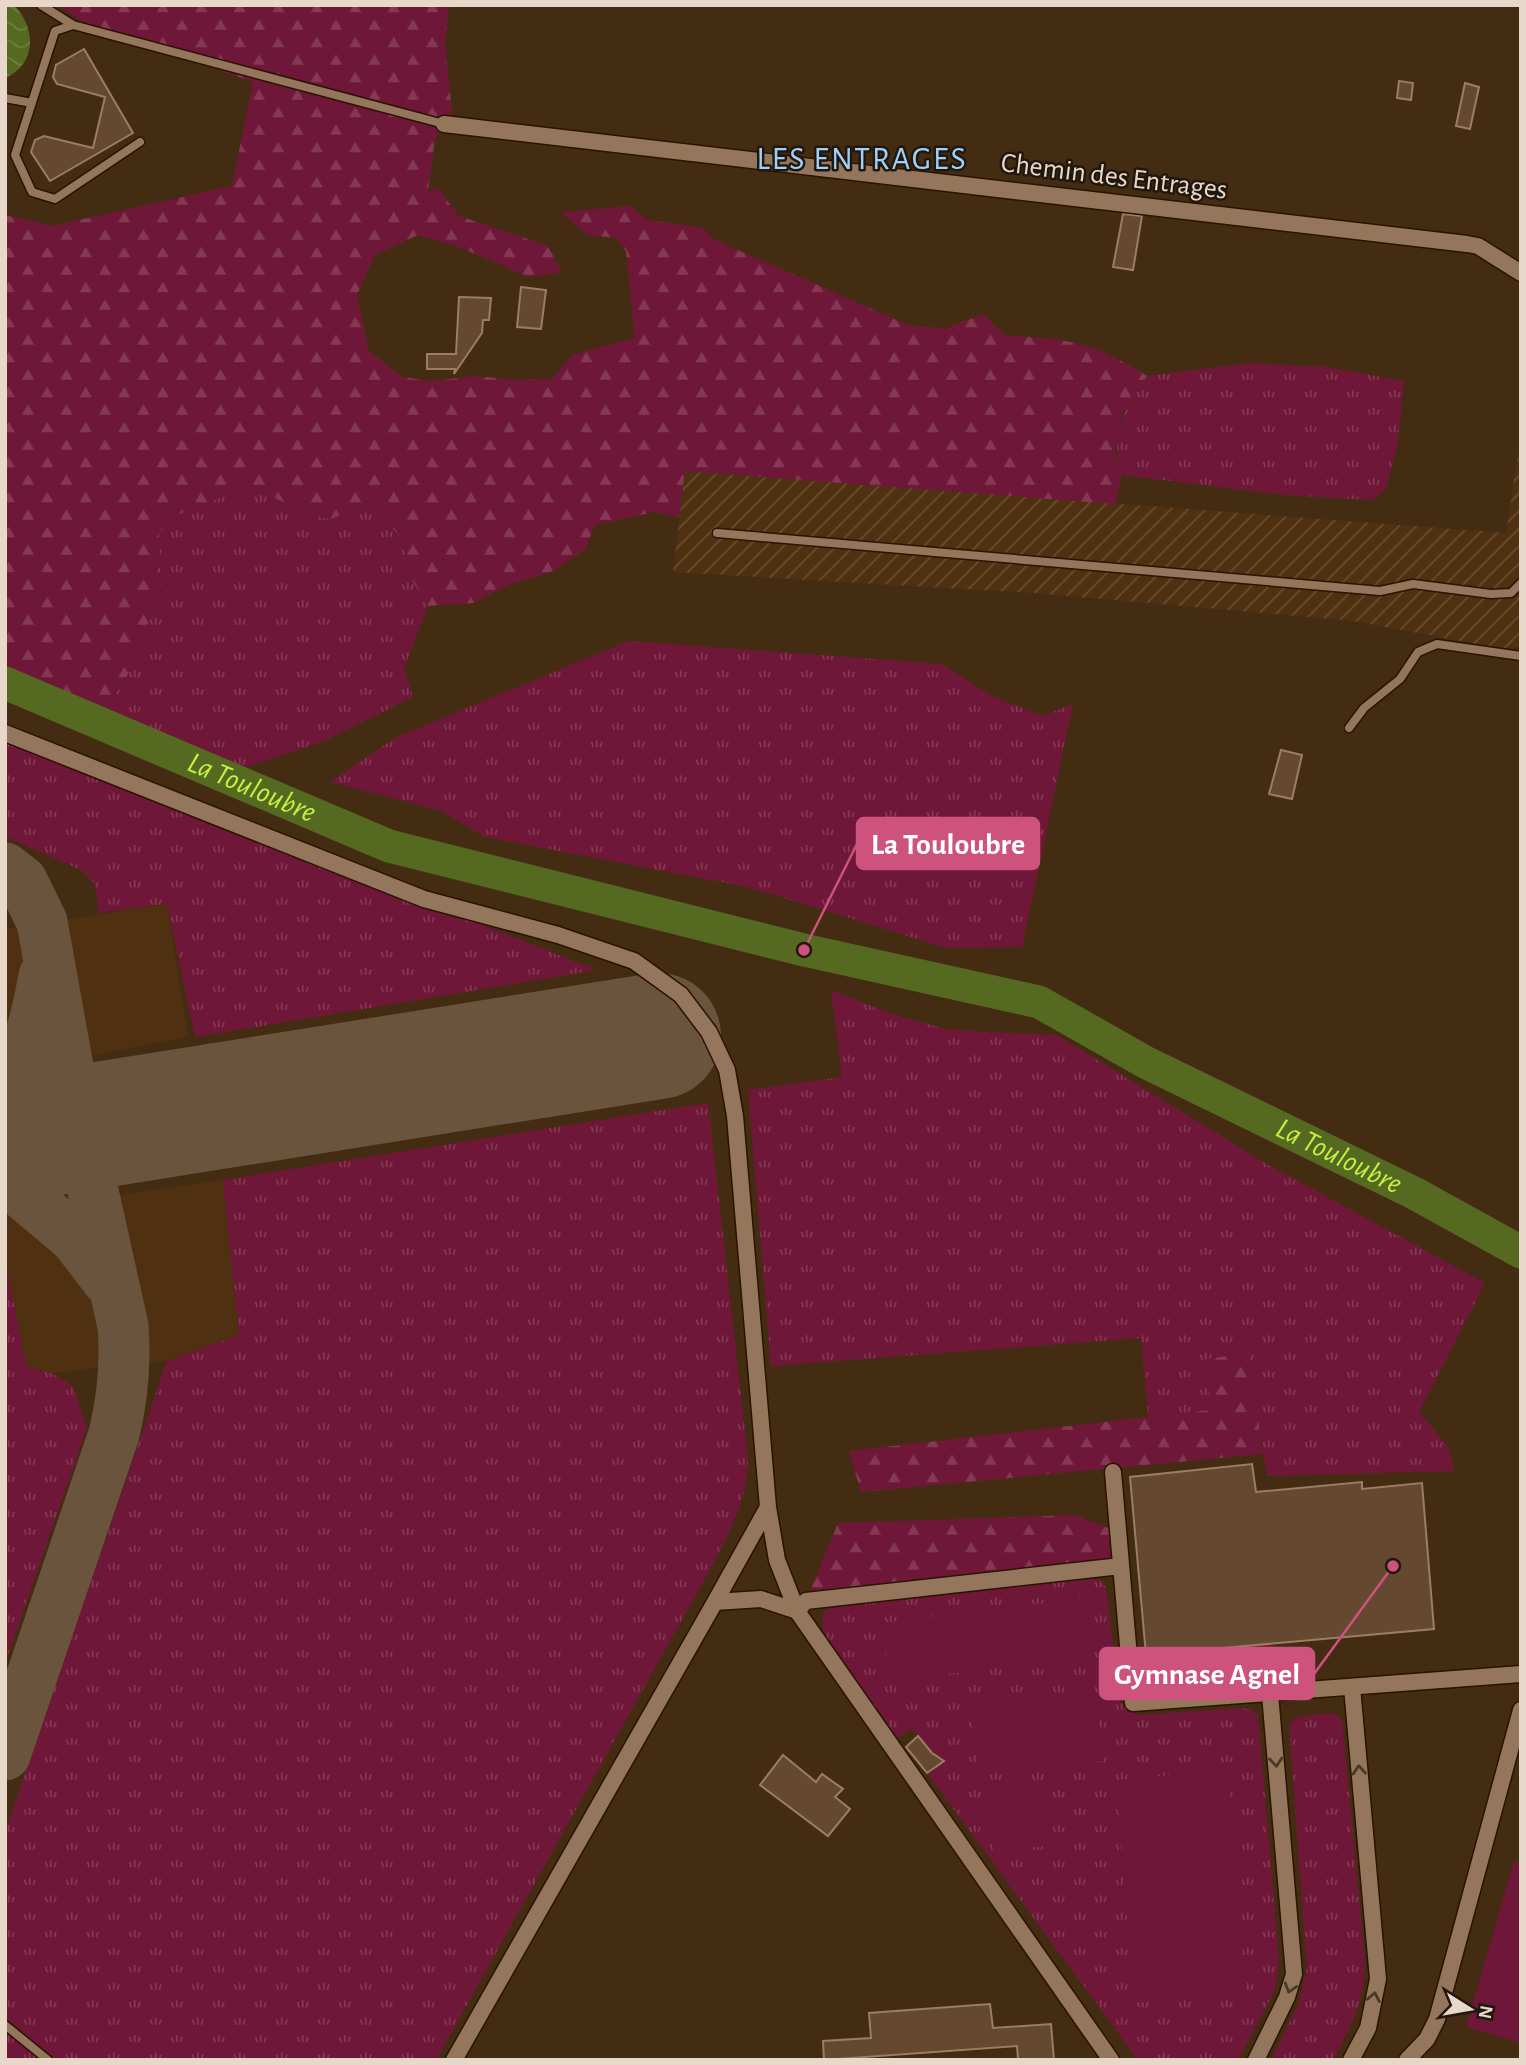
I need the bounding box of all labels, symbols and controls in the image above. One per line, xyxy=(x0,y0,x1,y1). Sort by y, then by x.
district label: LES ENTRAGES xyxy=(756,143,968,175)
street label: Chemin des Entrages xyxy=(999,149,1229,205)
water label: La Touloubre xyxy=(183,747,320,828)
callout: La Touloubre xyxy=(857,818,1039,869)
text: La Touloubre xyxy=(871,830,1025,860)
water label: La Touloubre xyxy=(1271,1113,1406,1200)
callout: Gymnase Agnel xyxy=(1100,1648,1314,1699)
text: Gymnase Agnel xyxy=(1114,1660,1300,1690)
one-way arrow xyxy=(1268,1757,1283,1768)
one-way arrow xyxy=(1352,1764,1367,1775)
north arrow xyxy=(1435,1974,1505,2044)
one-way arrow xyxy=(1283,1982,1298,1994)
one-way arrow xyxy=(1366,1991,1381,2003)
text: N xyxy=(1475,2004,1496,2020)

